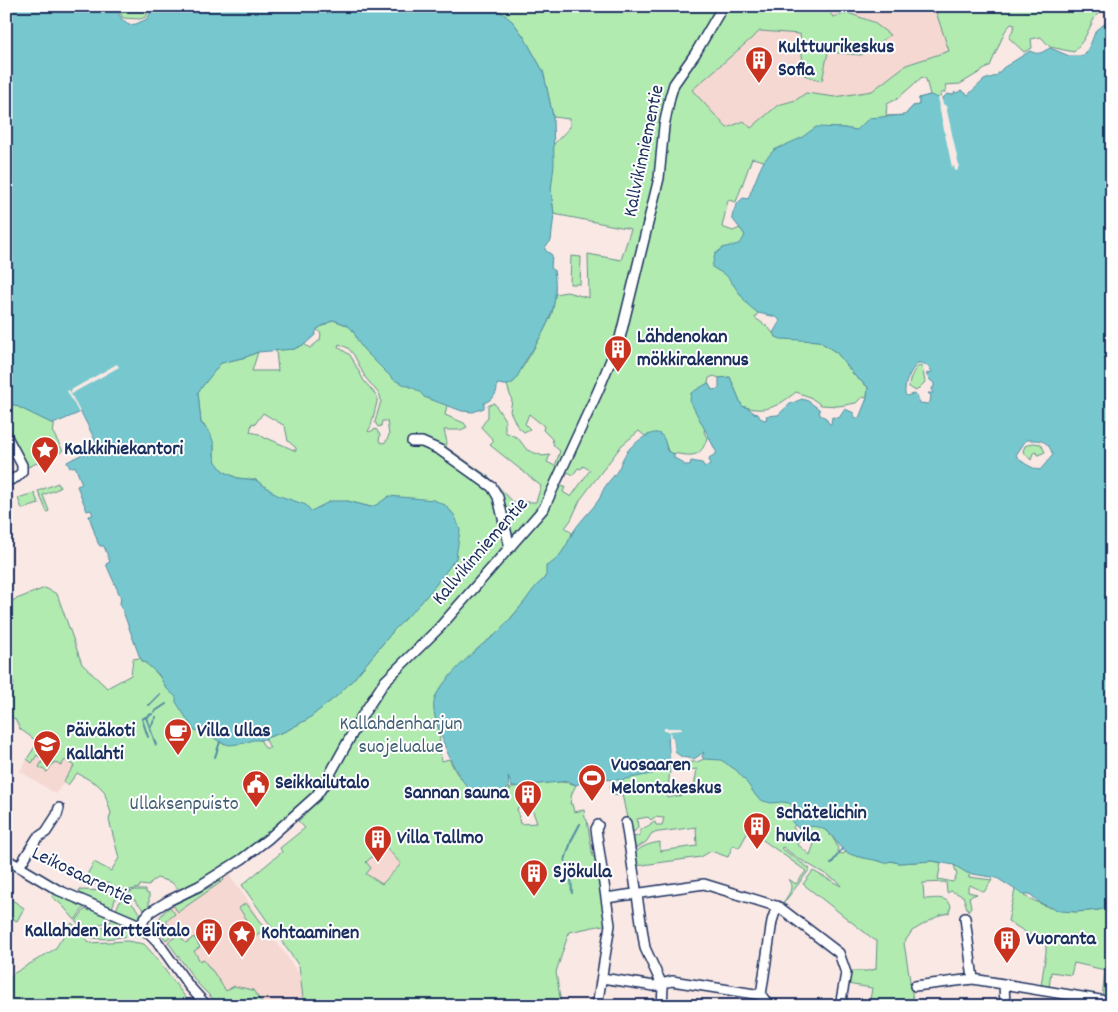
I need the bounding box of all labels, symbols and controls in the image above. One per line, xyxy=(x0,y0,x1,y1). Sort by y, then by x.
place label: Kulttuurikeskus Sofia xyxy=(778,34,894,85)
building icon: Kulttuurikeskus Sofia xyxy=(744,45,774,84)
street label: Kallvikinniementie xyxy=(617,82,673,220)
place label: Lähdenokan mökkirakennus xyxy=(637,324,749,375)
building icon: Lähdenokan mökkirakennus xyxy=(603,334,633,373)
place icon: Kalkkihiekantori xyxy=(30,435,60,474)
place label: Kalkkihiekantori xyxy=(64,436,184,464)
street label: Kallvikinniementie xyxy=(426,492,536,612)
park label: Kallahdenharjun suojelualue xyxy=(339,711,463,762)
cafe icon: Villa Ullas xyxy=(163,717,193,756)
place label: Päiväkoti Kallahti xyxy=(66,718,136,769)
place label: Villa Ullas xyxy=(197,718,271,746)
school or university icon: Päiväkoti Kallahti xyxy=(32,729,62,768)
place label: Vuosaaren Melontakeskus xyxy=(611,752,722,803)
sports icon: Vuosaaren Melontakeskus xyxy=(577,763,607,802)
public building icon: Seikkailutalo xyxy=(241,769,271,808)
place label: Seikkailutalo xyxy=(275,770,370,798)
building icon: Sannan sauna xyxy=(513,779,543,818)
place label: Sannan sauna xyxy=(404,780,510,808)
park label: Ullaksenpuisto xyxy=(129,791,239,819)
place label: Schätelichin huvila xyxy=(776,800,867,851)
building icon: Schätelichin huvila xyxy=(742,811,772,850)
building icon: Villa Tallmo xyxy=(363,824,393,863)
place label: Villa Tallmo xyxy=(397,825,483,853)
street label: Leikosaarentie xyxy=(26,840,138,914)
building icon: Sjökulla xyxy=(519,858,549,897)
place label: Sjökulla xyxy=(553,859,612,887)
building icon: Kallahden korttelitalo xyxy=(194,917,224,956)
place label: Kallahden korttelitalo xyxy=(24,918,190,946)
place icon: Kohtaaminen xyxy=(227,919,257,958)
place label: Kohtaaminen xyxy=(261,920,359,948)
building icon: Vuoranta xyxy=(992,925,1022,964)
place label: Vuoranta xyxy=(1026,926,1097,954)

